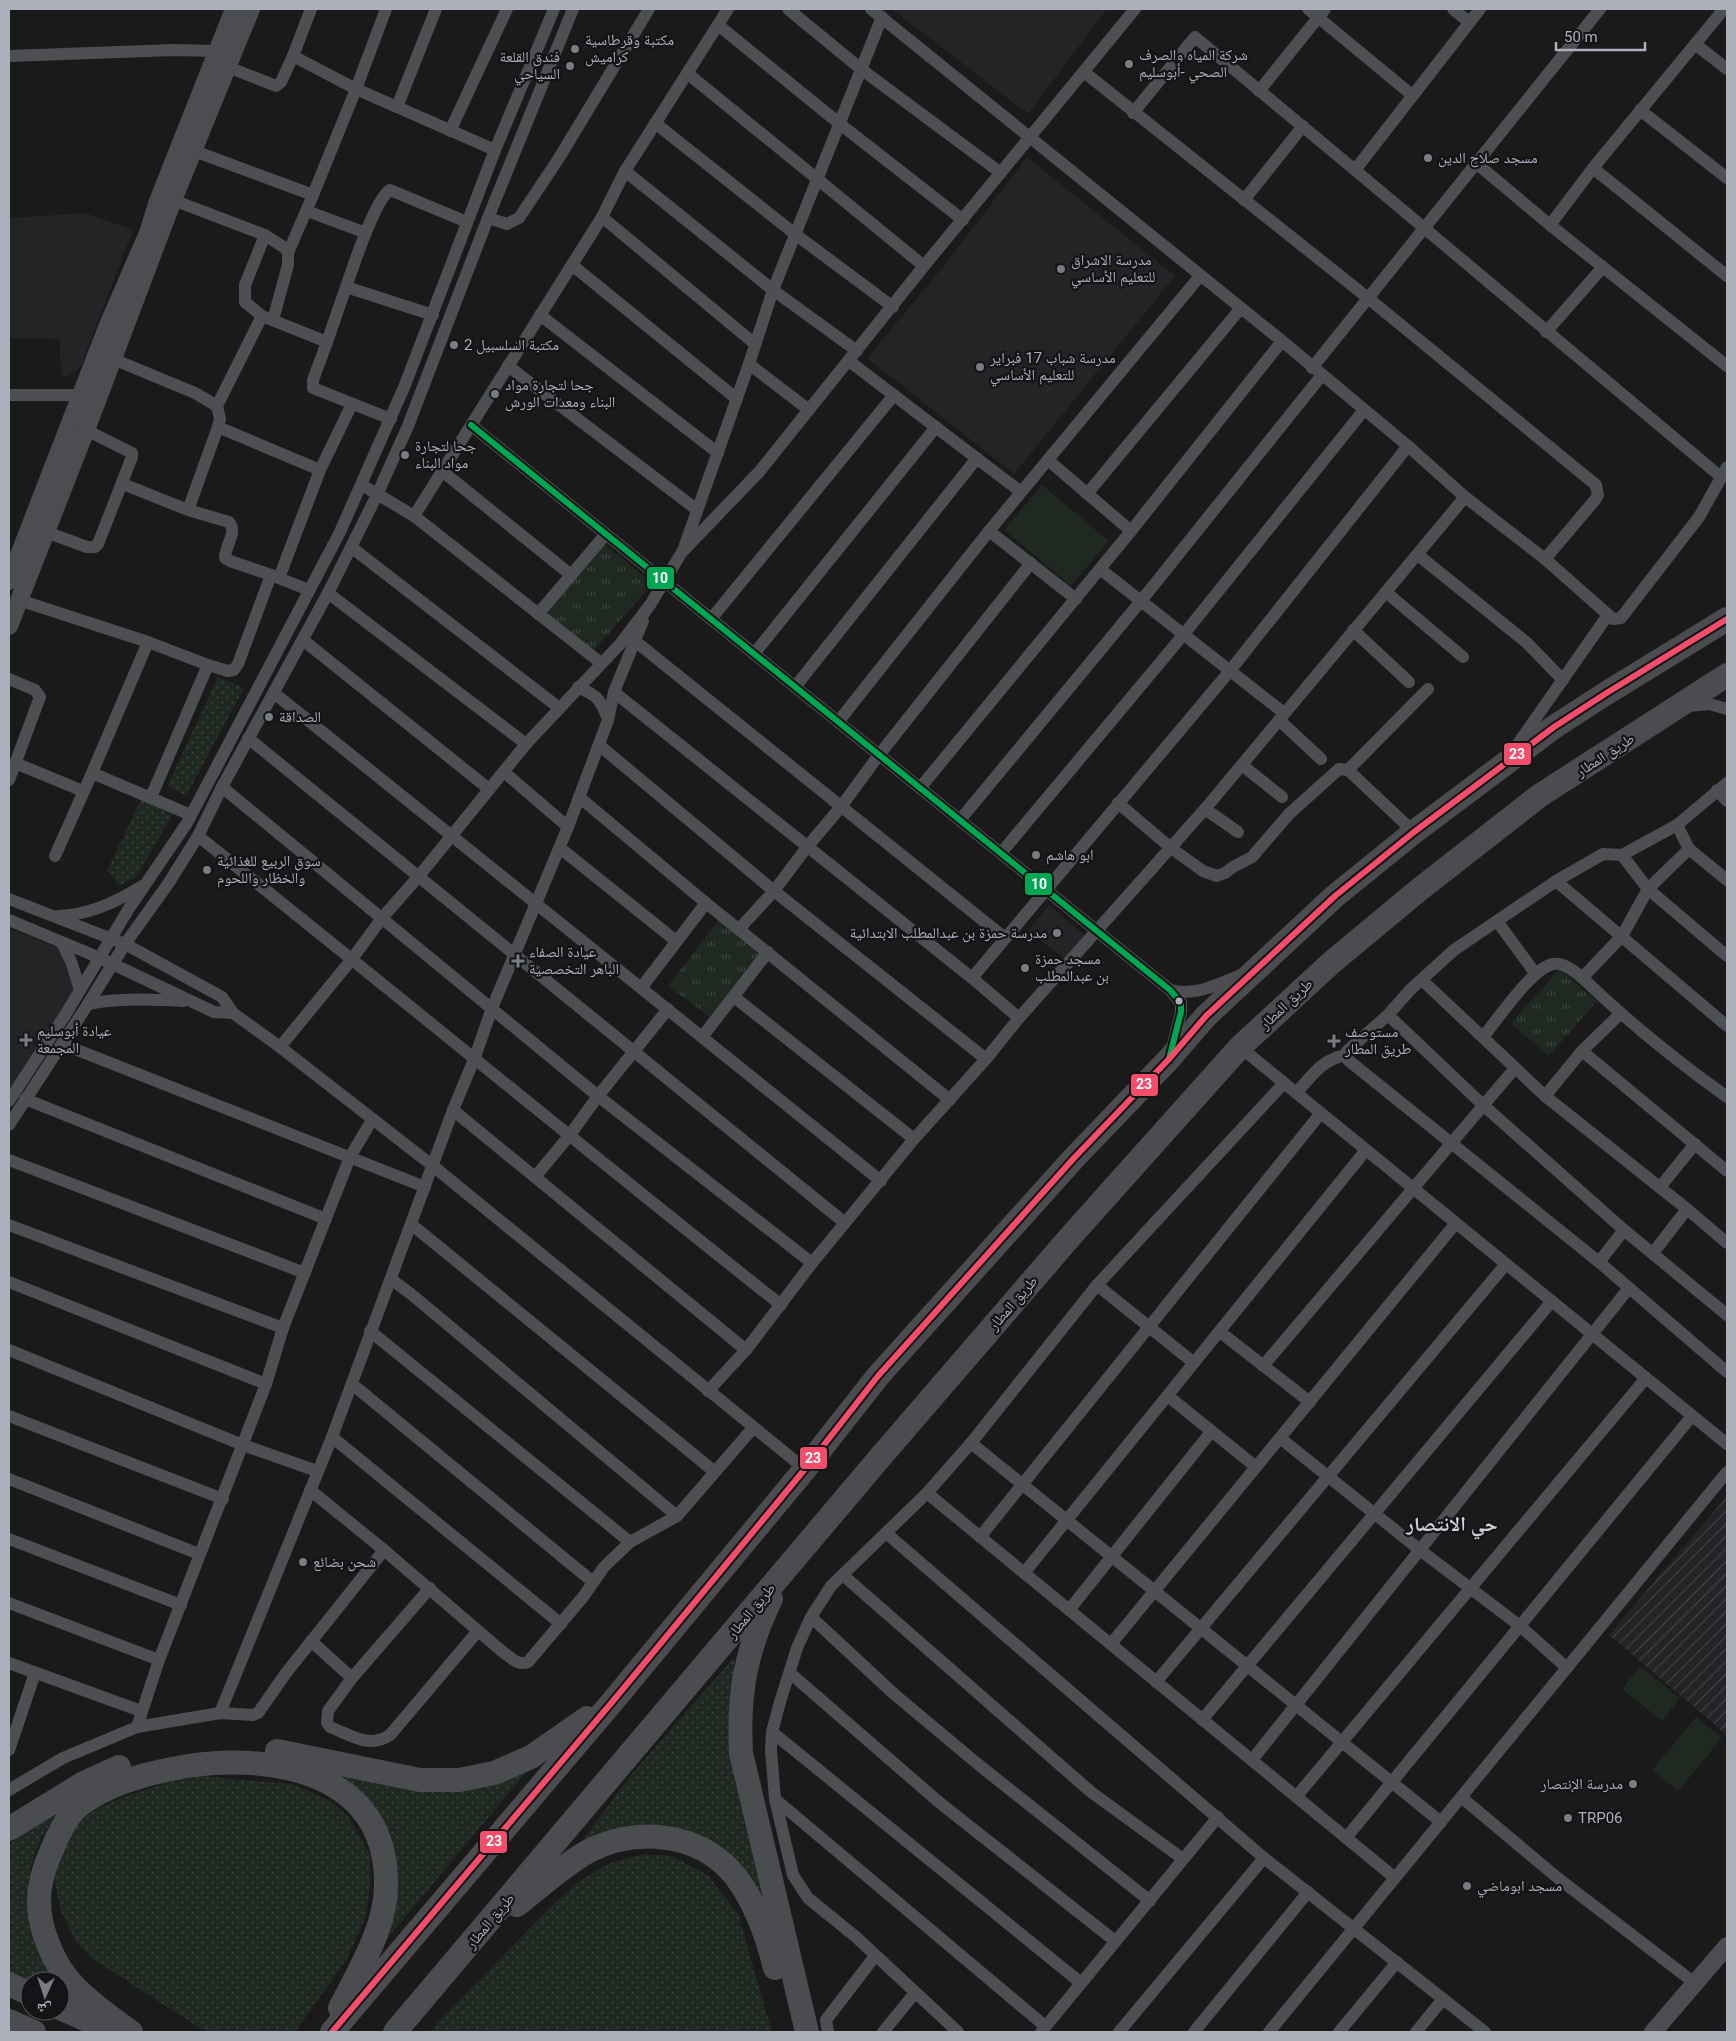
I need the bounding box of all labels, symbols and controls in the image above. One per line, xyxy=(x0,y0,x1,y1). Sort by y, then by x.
scale bar xyxy=(1556,20,1645,52)
text: 50 m xyxy=(1564,28,1598,46)
place label: مكتبة وقرطاسية كراميش xyxy=(585,31,674,67)
marker: مكتبة وقرطاسية كراميش xyxy=(569,43,581,55)
place label: شركة المياه والصرف الصحي -أبوسليم xyxy=(1139,46,1248,84)
place label: فندق القلعة السياحي xyxy=(500,48,560,86)
marker: شركة المياه والصرف الصحي -أبوسليم xyxy=(1123,58,1135,70)
marker: فندق القلعة السياحي xyxy=(564,60,576,72)
place label: مسجد صلاح الدين xyxy=(1438,149,1538,168)
marker: مسجد صلاح الدين xyxy=(1422,152,1434,164)
place label: مدرسة الاشراق للتعليم الأساسي xyxy=(1071,251,1155,289)
marker: مدرسة الاشراق للتعليم الأساسي xyxy=(1055,263,1067,275)
place label: مكتبة السلسبيل 2 xyxy=(464,336,559,355)
marker: مكتبة السلسبيل 2 xyxy=(448,339,460,351)
place label: مدرسة شباب 17 فبراير للتعليم الأساسي xyxy=(989,349,1116,387)
marker: مدرسة شباب 17 فبراير للتعليم الأساسي xyxy=(974,361,986,373)
place label: جحا لتجارة مواد البناء ومعدات الورش xyxy=(505,376,615,412)
marker: جحا لتجارة مواد البناء ومعدات الورش xyxy=(489,388,501,400)
place label: جحا لتجارة مواد البناء xyxy=(415,437,477,472)
marker: جحا لتجارة مواد البناء xyxy=(399,449,411,461)
line badge: 10 xyxy=(646,566,675,590)
text: 10 xyxy=(652,570,668,586)
place label: الصداقة xyxy=(279,708,321,726)
marker: الصداقة xyxy=(263,711,275,723)
street label: طريق المطار xyxy=(1571,729,1638,782)
line badge: 23 xyxy=(1503,742,1532,766)
text: 23 xyxy=(1509,746,1525,762)
place label: ابو هاشم xyxy=(1046,846,1094,865)
marker: ابو هاشم xyxy=(1030,849,1042,861)
place label: سوق الربيع للغذائية والخظار واللحوم xyxy=(217,852,321,888)
marker: سوق الربيع للغذائية والخظار واللحوم xyxy=(201,864,213,876)
line badge: 10 xyxy=(1024,872,1053,896)
text: 10 xyxy=(1031,876,1047,892)
place label: مدرسة حمزة بن عبدالمطلب الابتدائية xyxy=(850,924,1047,943)
marker: مدرسة حمزة بن عبدالمطلب الابتدائية xyxy=(1051,927,1063,939)
place label: عيادة الصفاء الباهر التخصصية xyxy=(529,943,619,978)
place label: مسجد حمزة بن عبدالمطلب xyxy=(1035,950,1109,986)
marker: عيادة الصفاء الباهر التخصصية xyxy=(511,954,525,968)
marker: مسجد حمزة بن عبدالمطلب xyxy=(1019,962,1031,974)
street label: طريق المطار xyxy=(1255,975,1317,1035)
unlabelled marker xyxy=(1174,996,1184,1006)
place label: عيادة أبوسليم المجمعة xyxy=(37,1022,112,1057)
place label: مستوصف طريق المطار xyxy=(1344,1023,1412,1059)
marker: عيادة أبوسليم المجمعة xyxy=(19,1033,33,1047)
marker: مستوصف طريق المطار xyxy=(1327,1034,1341,1048)
line badge: 23 xyxy=(1130,1073,1159,1097)
text: 23 xyxy=(1136,1076,1152,1092)
street label: طريق المطار xyxy=(984,1272,1042,1335)
line badge: 23 xyxy=(799,1446,828,1470)
text: 23 xyxy=(805,1450,821,1466)
district label: حي الانتصار xyxy=(1405,1512,1498,1540)
place label: شحن بضائع xyxy=(313,1553,376,1572)
marker: شحن بضائع xyxy=(297,1556,309,1568)
street label: طريق المطار xyxy=(722,1580,780,1644)
place label: مدرسة الإنتصار xyxy=(1540,1775,1623,1793)
marker: مدرسة الإنتصار xyxy=(1627,1778,1639,1790)
place label: TRP06 xyxy=(1578,1809,1623,1827)
marker: TRP06 xyxy=(1562,1812,1574,1824)
line badge: 23 xyxy=(479,1830,508,1854)
text: 23 xyxy=(486,1833,502,1849)
place label: مسجد ابوماضي xyxy=(1477,1877,1562,1898)
marker: مسجد ابوماضي xyxy=(1461,1880,1473,1892)
street label: طريق المطار xyxy=(461,1890,519,1954)
north arrow xyxy=(20,1971,70,2021)
text: ش xyxy=(36,2000,52,2017)

